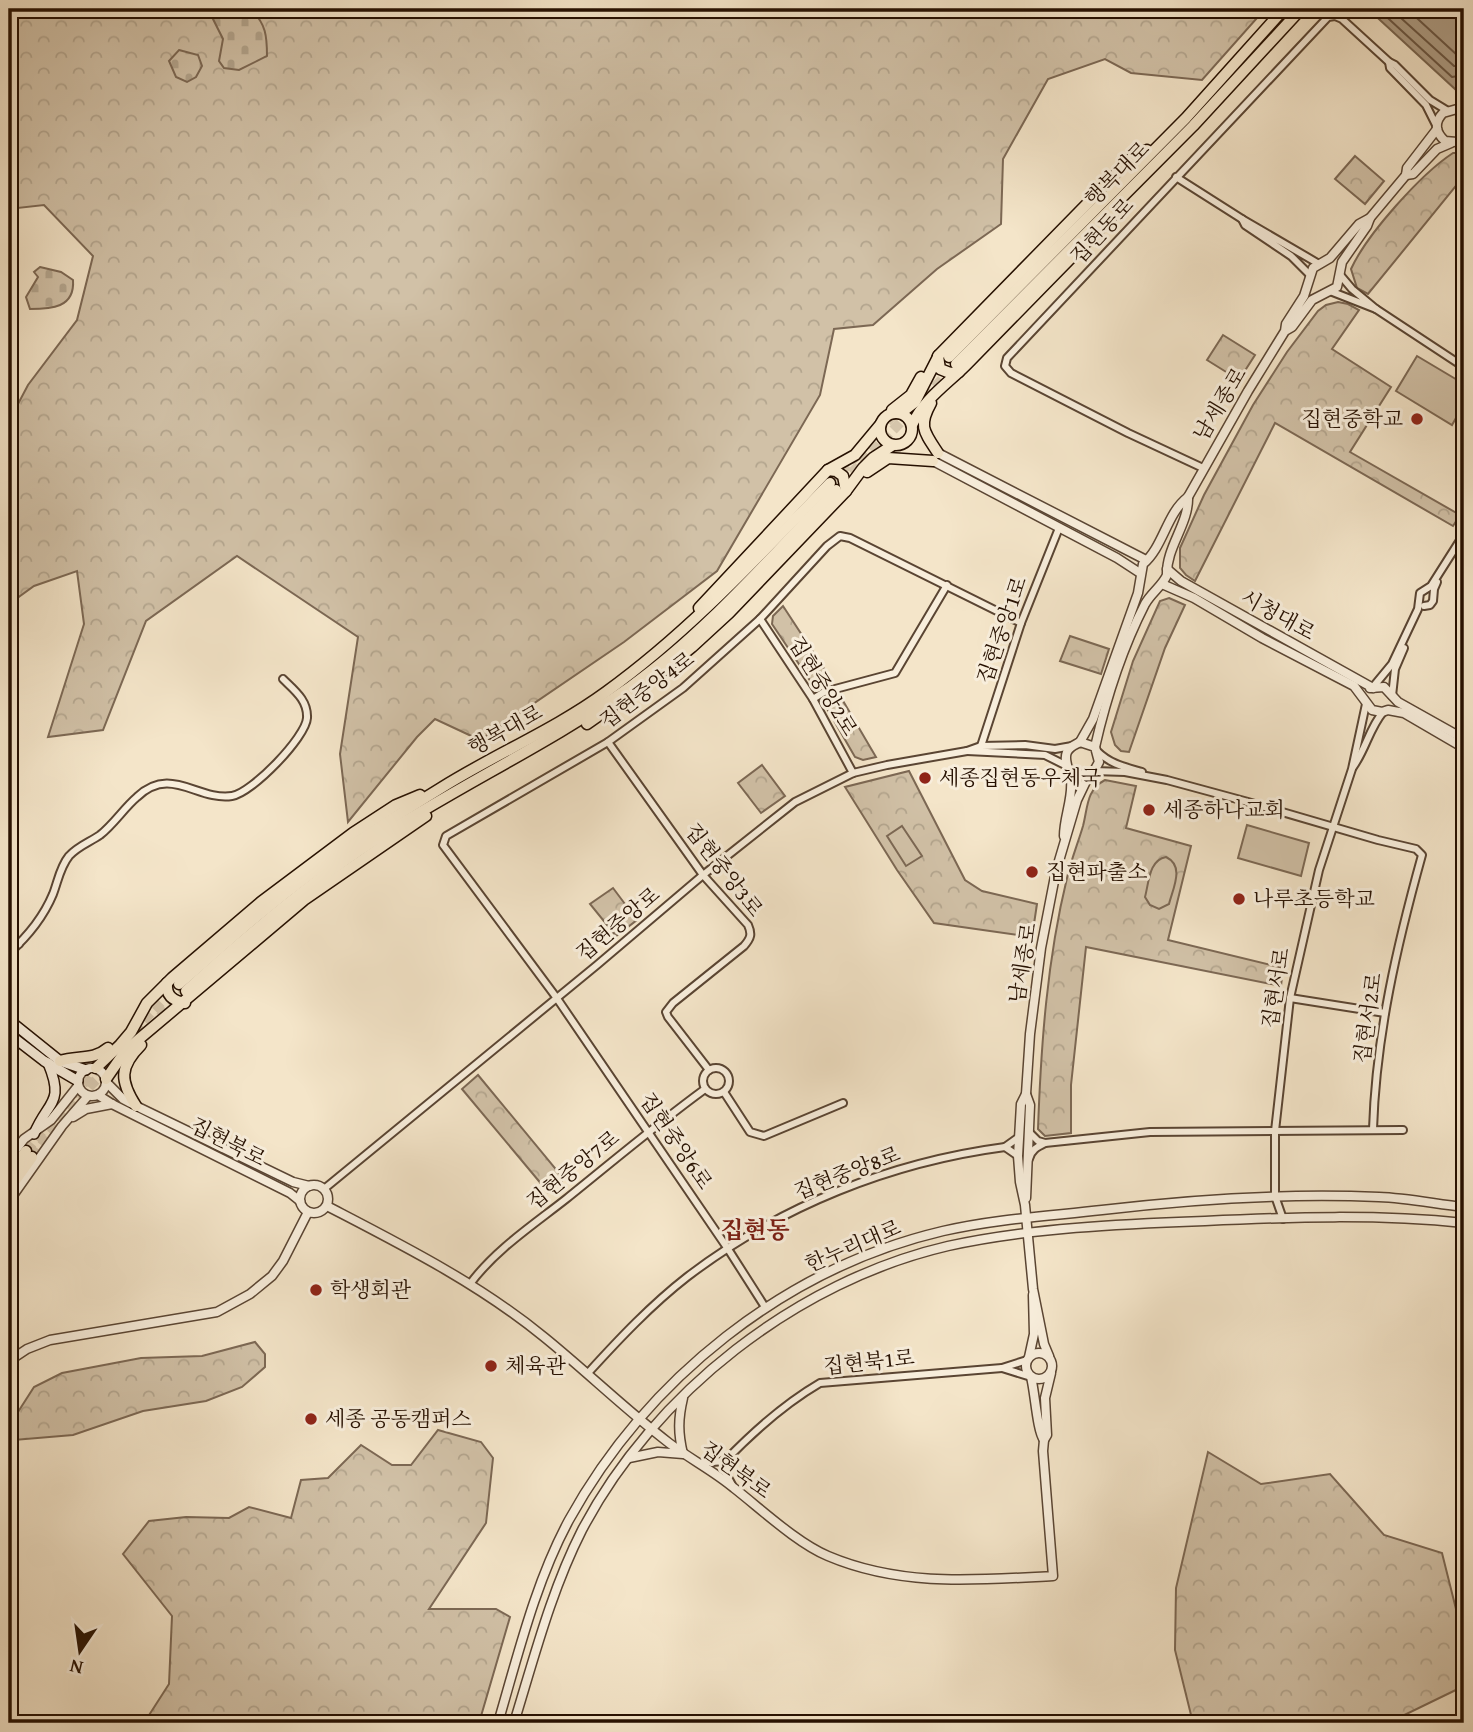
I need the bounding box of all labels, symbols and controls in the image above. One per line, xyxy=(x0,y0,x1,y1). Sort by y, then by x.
street label: 행복대로 xyxy=(1077,134,1156,213)
street label: 집현동로 xyxy=(1063,190,1141,271)
street label: 남세종로 xyxy=(1185,361,1254,447)
place label: 집현중학교 xyxy=(1302,403,1403,434)
marker: 집현중학교 xyxy=(1409,411,1425,427)
street label: 집현중앙1로 xyxy=(969,572,1034,688)
street label: 시청대로 xyxy=(1235,581,1321,648)
street label: 집현중앙2로 xyxy=(781,630,865,742)
street label: 집현중앙4로 xyxy=(593,644,701,736)
street label: 행복대로 xyxy=(462,696,548,763)
place label: 세종집현동우체국 xyxy=(939,762,1101,793)
marker: 세종집현동우체국 xyxy=(917,770,933,786)
place label: 세종하나교회 xyxy=(1163,794,1285,825)
marker: 세종하나교회 xyxy=(1141,802,1157,818)
street label: 집현중앙3로 xyxy=(678,816,771,923)
place label: 집현파출소 xyxy=(1046,856,1147,887)
marker: 집현파출소 xyxy=(1024,864,1040,880)
street label: 집현중앙로 xyxy=(569,879,666,968)
place label: 나루초등학교 xyxy=(1253,883,1375,914)
marker: 나루초등학교 xyxy=(1231,891,1247,907)
street label: 남세종로 xyxy=(1001,920,1044,1005)
street label: 집현서로 xyxy=(1254,945,1297,1030)
street label: 집현서2로 xyxy=(1346,971,1389,1065)
street label: 집현중앙6로 xyxy=(632,1086,720,1196)
street label: 집현북로 xyxy=(185,1109,271,1174)
street label: 집현중앙7로 xyxy=(520,1122,626,1217)
street label: 집현중앙8로 xyxy=(789,1138,904,1207)
street label: 한누리대로 xyxy=(800,1211,906,1280)
district label: 집현동 xyxy=(720,1212,790,1247)
place label: 학생회관 xyxy=(330,1274,412,1305)
marker: 학생회관 xyxy=(308,1282,324,1298)
street label: 집현북1로 xyxy=(822,1341,916,1382)
place label: 체육관 xyxy=(505,1350,567,1381)
marker: 체육관 xyxy=(483,1358,499,1374)
place label: 세종 공동캠퍼스 xyxy=(325,1403,472,1434)
marker: 세종 공동캠퍼스 xyxy=(303,1411,319,1427)
street label: 집현북로 xyxy=(694,1433,778,1506)
north arrow xyxy=(46,1616,116,1686)
text: N xyxy=(67,1652,86,1683)

